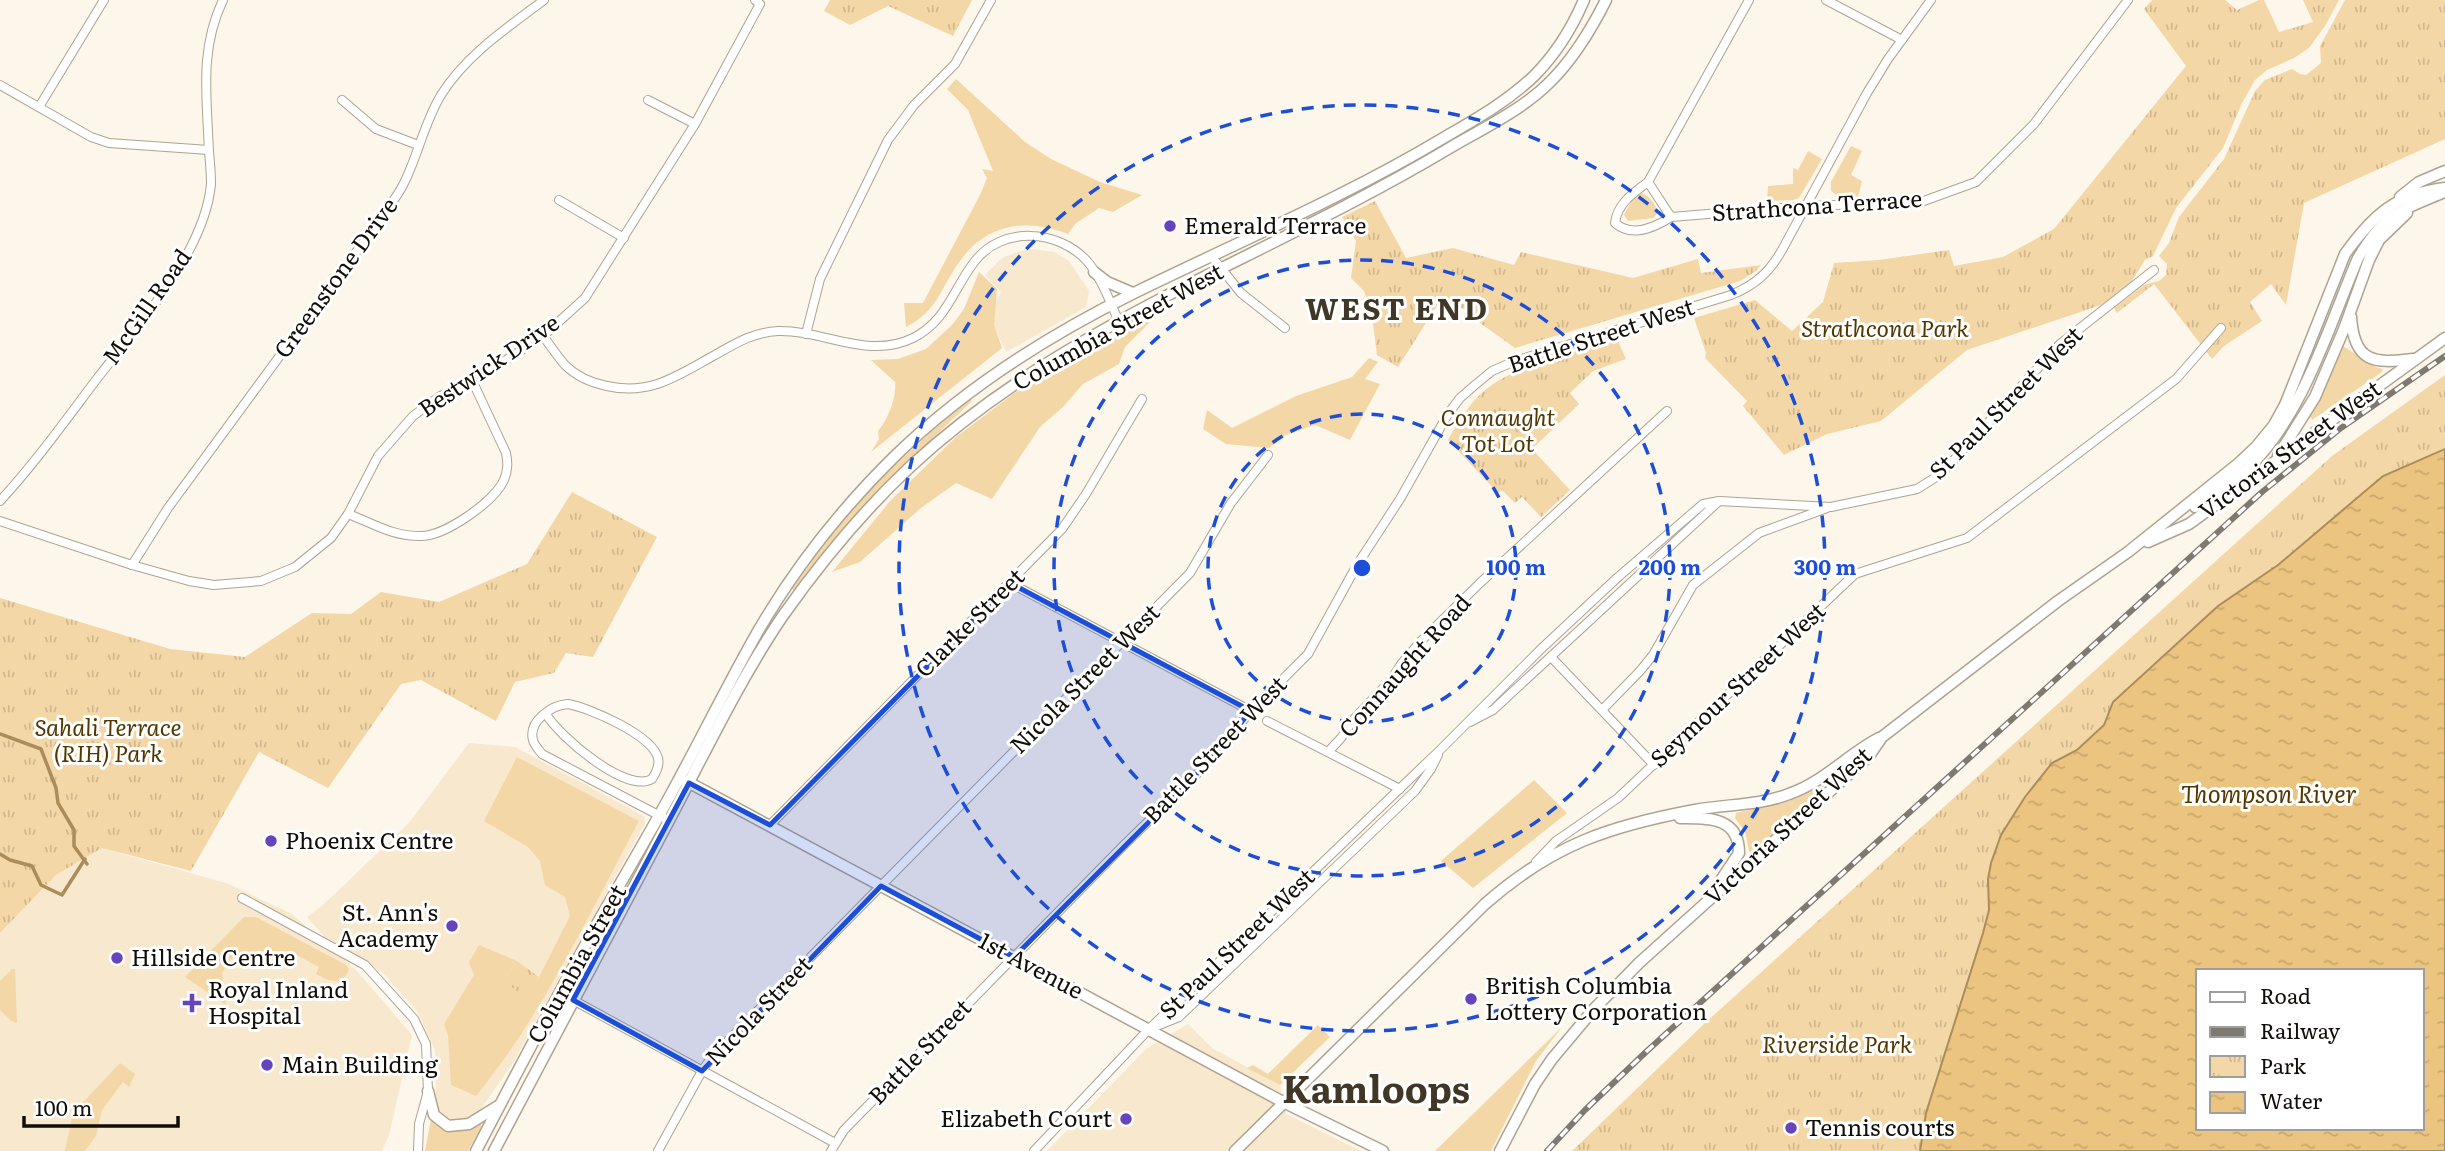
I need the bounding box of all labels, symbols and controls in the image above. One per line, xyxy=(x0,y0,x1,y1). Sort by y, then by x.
street label: Strathcona Terrace xyxy=(1711,180,1923,228)
street label: Greenstone Drive xyxy=(264,189,404,364)
place label: Emerald Terrace xyxy=(1184,207,1366,241)
marker: Emerald Terrace xyxy=(1162,218,1178,234)
street label: McGill Road xyxy=(93,241,198,371)
street label: Columbia Street West xyxy=(1006,253,1229,397)
district label: WEST END xyxy=(1305,285,1489,329)
street label: Battle Street West xyxy=(1503,288,1699,380)
street label: Bestwick Drive xyxy=(411,304,565,424)
park label: Strathcona Park xyxy=(1801,310,1969,344)
street label: St Paul Street West xyxy=(1920,317,2089,486)
street label: Victoria Street West xyxy=(2191,370,2388,526)
park label: Connaught Tot Lot xyxy=(1441,399,1555,459)
text: 100 m xyxy=(1486,550,1546,581)
text: 200 m xyxy=(1639,550,1701,581)
text: 300 m xyxy=(1794,550,1856,581)
centre of rings xyxy=(1350,556,1374,580)
street label: Clarke Street xyxy=(906,559,1031,684)
street label: Connaught Road xyxy=(1330,585,1477,744)
street label: Seymour Street West xyxy=(1641,593,1832,774)
street label: Nicola Street West xyxy=(1001,594,1167,760)
street label: Battle Street West xyxy=(1134,667,1294,830)
park label: Sahali Terrace (RIH) Park xyxy=(34,709,182,769)
street label: Victoria Street West xyxy=(1695,737,1879,911)
water label: Thompson River xyxy=(2181,775,2357,810)
place label: Phoenix Centre xyxy=(285,822,453,856)
marker: Phoenix Centre xyxy=(263,833,279,849)
street label: St Paul Street West xyxy=(1150,859,1321,1026)
street label: Columbia Street xyxy=(517,877,633,1049)
place label: St. Ann's Academy xyxy=(338,894,439,954)
marker: St. Ann's Academy xyxy=(444,918,460,934)
street label: 1st Avenue xyxy=(974,922,1090,1006)
place label: Hillside Centre xyxy=(131,939,296,973)
street label: Nicola Street xyxy=(696,947,819,1072)
marker: Hillside Centre xyxy=(109,950,125,966)
place label: British Columbia Lottery Corporation xyxy=(1485,967,1707,1027)
legend xyxy=(2196,969,2424,1130)
place label: Royal Inland Hospital xyxy=(208,971,348,1031)
text: Road xyxy=(2260,979,2311,1010)
street label: Battle Street xyxy=(859,990,978,1111)
marker: British Columbia Lottery Corporation xyxy=(1463,991,1479,1007)
marker: Royal Inland Hospital xyxy=(182,993,202,1013)
text: Railway xyxy=(2260,1014,2341,1045)
park label: Riverside Park xyxy=(1762,1026,1913,1060)
place label: Main Building xyxy=(281,1046,438,1080)
text: Park xyxy=(2260,1049,2306,1080)
marker: Main Building xyxy=(259,1057,275,1073)
district label: Kamloops xyxy=(1282,1059,1470,1114)
scale bar xyxy=(24,1084,178,1128)
text: Water xyxy=(2260,1084,2322,1115)
text: 100 m xyxy=(35,1091,92,1122)
place label: Elizabeth Court xyxy=(940,1100,1113,1134)
place label: Tennis courts xyxy=(1805,1109,1954,1143)
marker: Elizabeth Court xyxy=(1118,1111,1134,1127)
marker: Tennis courts xyxy=(1783,1120,1799,1136)

